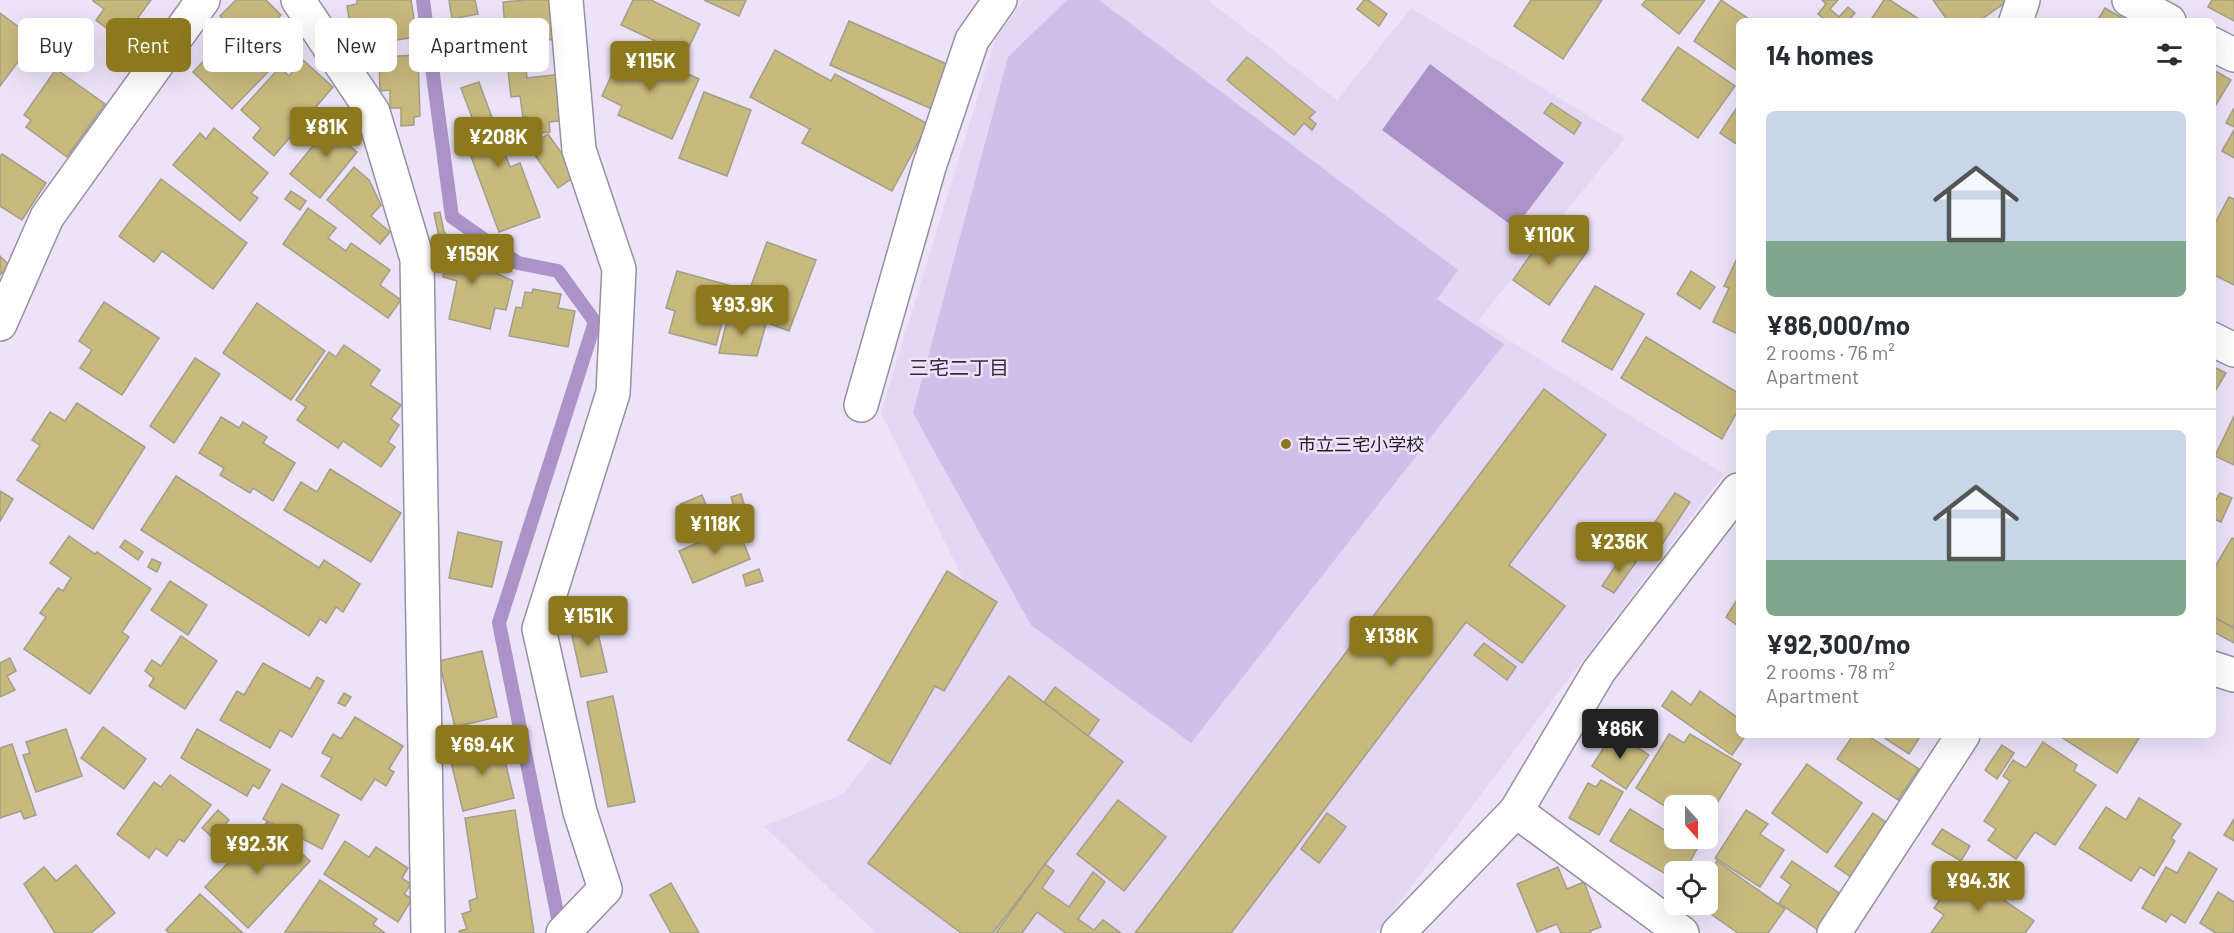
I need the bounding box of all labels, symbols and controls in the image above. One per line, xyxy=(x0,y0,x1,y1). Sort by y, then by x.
chip: Buy xyxy=(18,18,94,72)
chip: Rent xyxy=(106,18,191,72)
chip: Filters xyxy=(203,18,303,72)
chip: New xyxy=(315,18,397,72)
chip: Apartment xyxy=(409,18,549,72)
icon: filters xyxy=(2153,38,2186,71)
text: 14 homes xyxy=(1766,39,1873,70)
pin: ¥115K xyxy=(608,41,692,92)
text: ¥115K xyxy=(624,48,676,72)
pin: ¥81K xyxy=(290,107,362,158)
text: ¥81K xyxy=(304,114,348,138)
pin: ¥208K xyxy=(456,117,540,168)
text: ¥208K xyxy=(468,124,528,148)
icon: home xyxy=(1922,150,2030,258)
pin: ¥110K xyxy=(1507,215,1591,266)
text: ¥110K xyxy=(1523,222,1575,246)
pin: ¥159K xyxy=(430,234,514,285)
text: ¥159K xyxy=(445,241,499,265)
pin: ¥93.9K xyxy=(693,285,791,336)
text: ¥93.9K xyxy=(710,292,774,316)
text: ¥86,000/mo xyxy=(1766,309,1910,340)
text: 2 rooms · 76 m² xyxy=(1766,340,1895,364)
district label: 三宅二丁目 xyxy=(909,355,1009,379)
text: Apartment xyxy=(1766,364,1859,388)
place label: 市立三宅小学校 xyxy=(1298,433,1424,455)
marker: 市立三宅小学校 xyxy=(1279,437,1293,451)
icon: home xyxy=(1922,469,2030,577)
pin: ¥118K xyxy=(673,504,757,555)
text: ¥118K xyxy=(689,511,741,535)
pin: ¥236K xyxy=(1577,522,1661,573)
text: ¥236K xyxy=(1590,529,1648,553)
pin: ¥151K xyxy=(546,596,630,647)
text: ¥151K xyxy=(563,603,613,627)
pin: ¥138K xyxy=(1349,616,1433,667)
text: ¥138K xyxy=(1364,623,1418,647)
text: ¥92,300/mo xyxy=(1766,628,1910,659)
text: 2 rooms · 78 m² xyxy=(1766,659,1895,683)
text: Apartment xyxy=(1766,683,1859,707)
pin: ¥86K xyxy=(1584,709,1656,760)
text: ¥86K xyxy=(1596,716,1644,740)
pin: ¥69.4K xyxy=(433,725,531,776)
text: ¥69.4K xyxy=(449,732,515,756)
north arrow xyxy=(1664,795,1718,849)
map controls xyxy=(1664,795,1718,915)
pin: ¥92.3K xyxy=(208,824,306,875)
text: ¥92.3K xyxy=(225,831,289,855)
button: locate xyxy=(1664,861,1718,915)
pin: ¥94.3K xyxy=(1929,861,2027,912)
text: ¥94.3K xyxy=(1945,868,2011,892)

